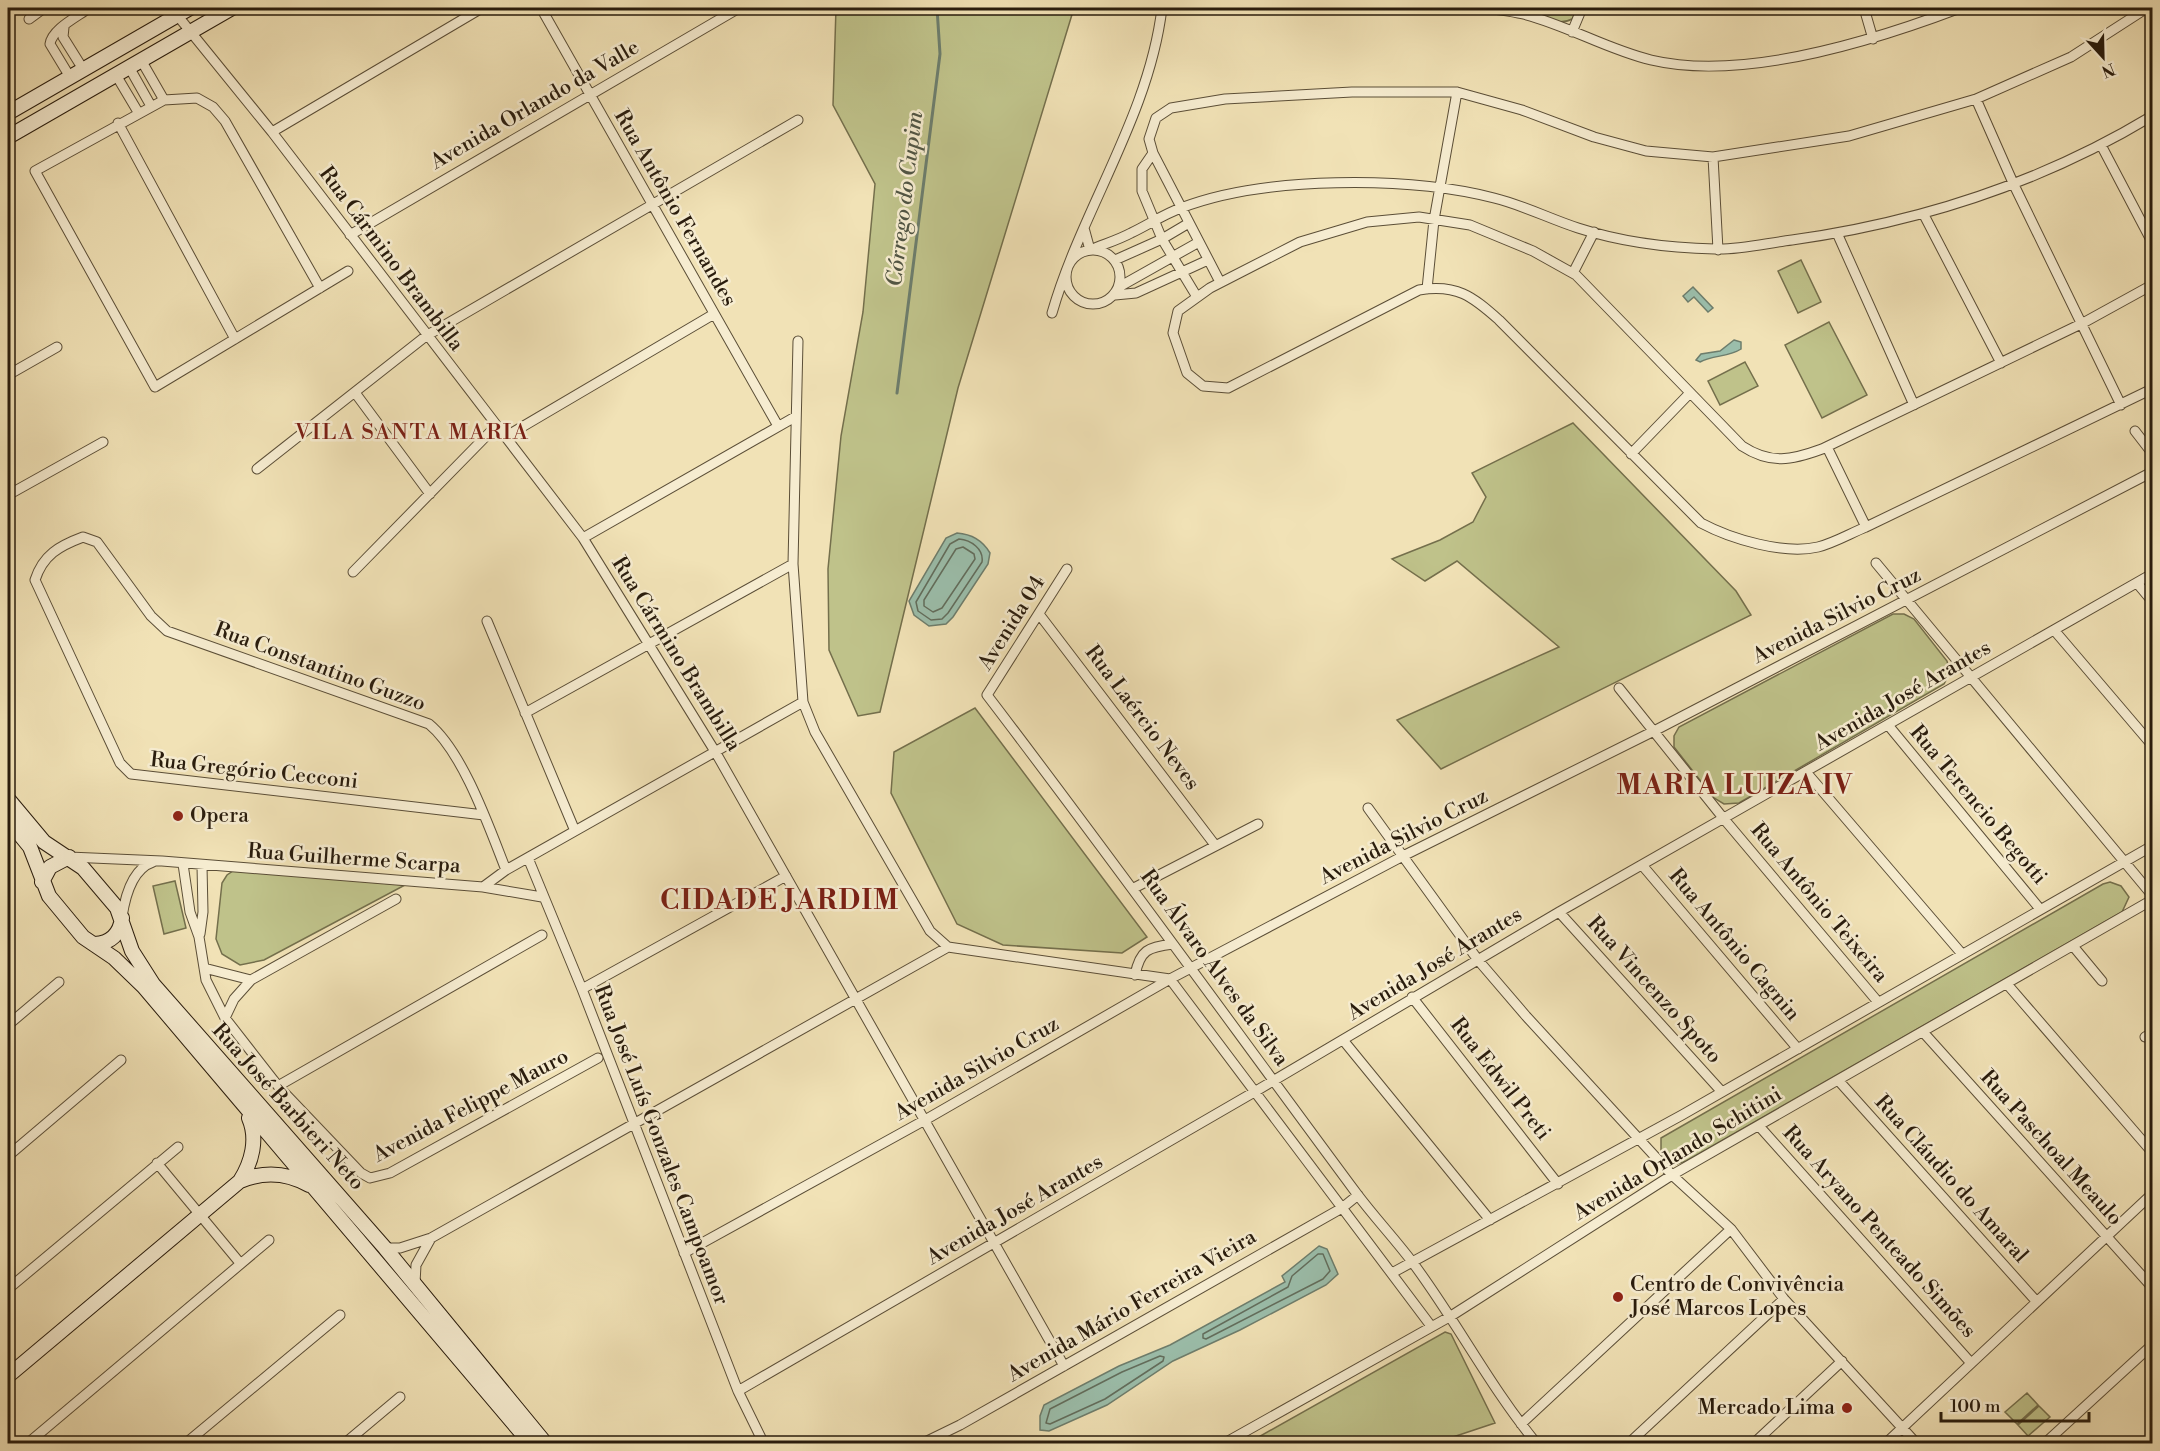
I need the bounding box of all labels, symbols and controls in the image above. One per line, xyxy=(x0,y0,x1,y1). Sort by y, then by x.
north arrow xyxy=(2073,27,2133,87)
street label: Avenida Orlando da Valle xyxy=(425,35,644,176)
text: N xyxy=(2098,58,2118,82)
street label: Rua Antônio Fernandes xyxy=(608,105,742,311)
water label: Córrego do Cupim xyxy=(881,110,929,288)
street label: Rua Cármino Brambilla xyxy=(313,161,469,357)
district label: VILA SANTA MARIA xyxy=(294,419,529,446)
street label: Rua Cármino Brambilla xyxy=(605,552,747,756)
street label: Avenida Silvio Cruz xyxy=(1748,562,1926,670)
street label: Avenida 04 xyxy=(972,571,1051,676)
street label: Rua Constantino Guzzo xyxy=(211,617,429,717)
street label: Avenida José Arantes xyxy=(1809,635,1996,758)
street label: Rua Laércio Neves xyxy=(1079,640,1205,796)
street label: Rua Terencio Begotti xyxy=(1904,720,2052,890)
street label: Rua Gregório Cecconi xyxy=(149,747,359,795)
district label: MARIA LUIZA IV xyxy=(1616,769,1854,803)
street label: Avenida Silvio Cruz xyxy=(1315,783,1493,891)
place label: Opera xyxy=(190,803,249,829)
marker: Opera xyxy=(171,809,185,823)
street label: Rua Antônio Teixeira xyxy=(1745,818,1894,989)
street label: Rua Guilherme Scarpa xyxy=(247,839,462,879)
street label: Rua Álvaro Alves da Silva xyxy=(1134,864,1296,1072)
street label: Rua Antônio Cagnin xyxy=(1663,864,1806,1027)
district label: CIDADE JARDIM xyxy=(660,884,900,918)
street label: Avenida José Arantes xyxy=(1342,902,1527,1027)
street label: Rua Vincenzo Spoto xyxy=(1581,911,1727,1069)
street label: Rua José Luís Gonzales Campoamor xyxy=(588,981,734,1309)
street label: Avenida Silvio Cruz xyxy=(889,1011,1064,1127)
street label: Rua Edwil Preti xyxy=(1444,1013,1556,1145)
street label: Rua José Barbieri Neto xyxy=(206,1018,370,1196)
street label: Avenida Felippe Mauro xyxy=(368,1043,573,1169)
street label: Rua Paschoal Meaulo xyxy=(1974,1065,2128,1231)
street label: Avenida Orlando Schitini xyxy=(1568,1081,1787,1227)
street label: Rua Cláudio do Amaral xyxy=(1869,1090,2033,1268)
street label: Rua Aryano Penteado Simões xyxy=(1777,1120,1981,1344)
street label: Avenida José Arantes xyxy=(921,1149,1108,1272)
street label: Avenida Mário Ferreira Vieira xyxy=(1002,1224,1261,1388)
place label: Centro de Convivência José Marcos Lopes xyxy=(1629,1272,1845,1322)
marker: Centro de Convivência José Marcos Lopes xyxy=(1611,1290,1625,1304)
scale bar xyxy=(1941,1385,2090,1423)
place label: Mercado Lima xyxy=(1698,1395,1835,1421)
text: 100 m xyxy=(1950,1395,2001,1418)
marker: Mercado Lima xyxy=(1840,1401,1854,1415)

